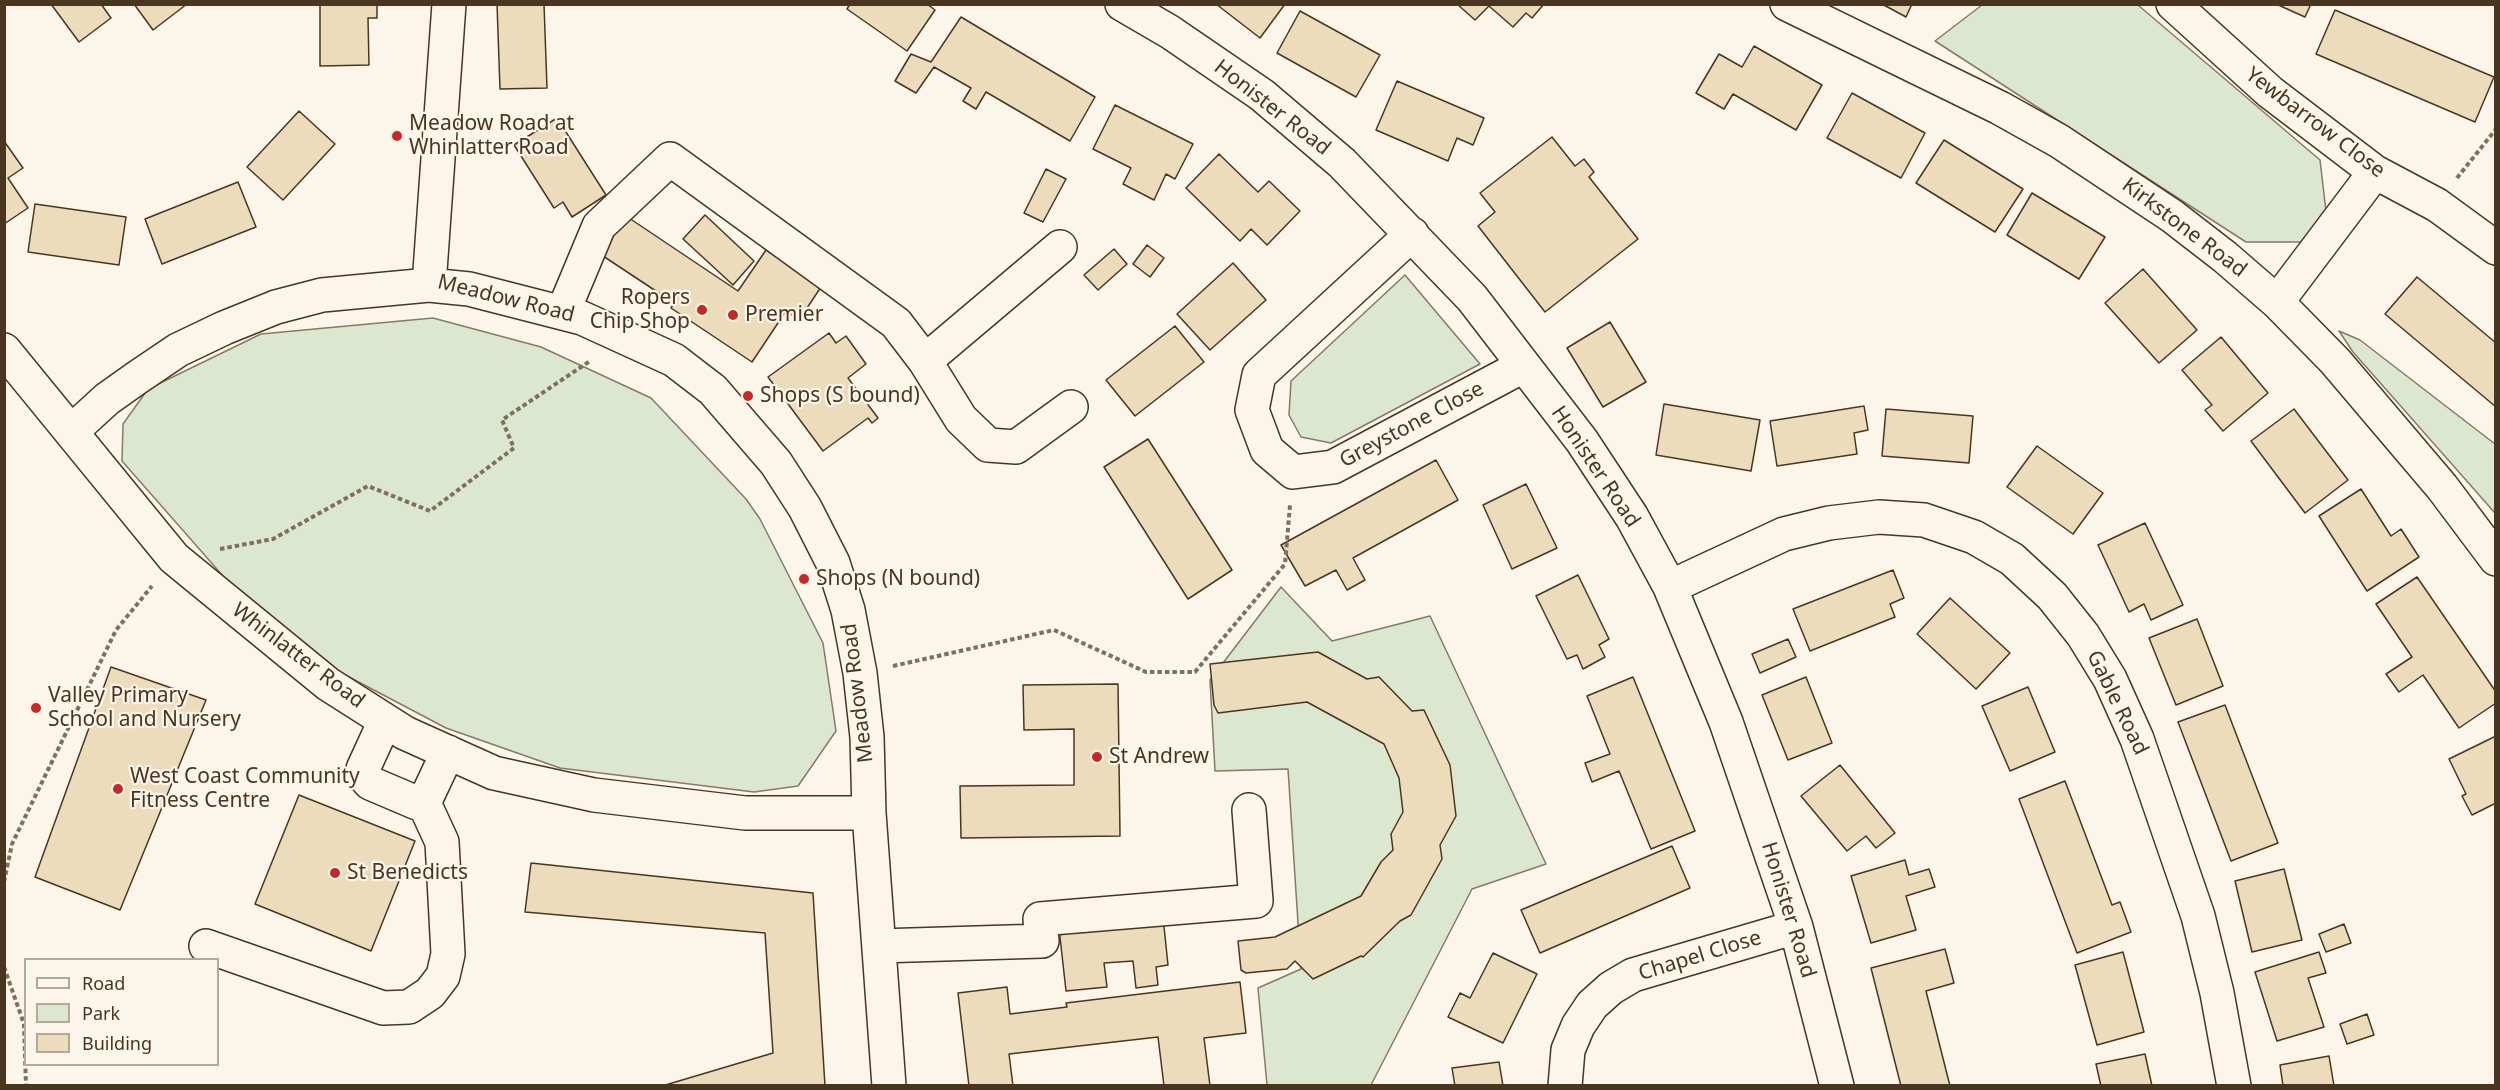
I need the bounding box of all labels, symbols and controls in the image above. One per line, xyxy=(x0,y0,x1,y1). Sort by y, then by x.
street label: Honister Road xyxy=(1209,55,1335,161)
street label: Yewbarrow Close xyxy=(2240,62,2390,184)
place label: Meadow Road at Whinlatter Road xyxy=(409,111,574,161)
marker: Meadow Road at Whinlatter Road xyxy=(390,129,404,143)
street label: Kirkstone Road xyxy=(2117,173,2251,283)
street label: Meadow Road xyxy=(435,270,577,328)
place label: Ropers Chip Shop xyxy=(590,285,690,335)
place label: Premier xyxy=(745,302,823,328)
marker: Ropers Chip Shop xyxy=(695,303,709,317)
marker: Premier xyxy=(726,308,740,322)
street label: Greystone Close xyxy=(1336,376,1488,474)
place label: Shops (S bound) xyxy=(760,383,920,409)
marker: Shops (S bound) xyxy=(741,389,755,403)
street label: Honister Road xyxy=(1545,402,1645,532)
place label: Shops (N bound) xyxy=(816,566,980,592)
marker: Shops (N bound) xyxy=(797,572,811,586)
street label: Whinlatter Road xyxy=(227,598,369,714)
street label: Meadow Road xyxy=(837,622,879,764)
street label: Gable Road xyxy=(2081,647,2153,759)
place label: Valley Primary School and Nursery xyxy=(48,683,241,733)
marker: Valley Primary School and Nursery xyxy=(29,701,43,715)
place label: St Andrew xyxy=(1109,744,1209,770)
marker: St Andrew xyxy=(1090,750,1104,764)
place label: West Coast Community Fitness Centre xyxy=(130,764,360,814)
marker: West Coast Community Fitness Centre xyxy=(111,782,125,796)
street label: Honister Road xyxy=(1755,839,1821,981)
place label: St Benedicts xyxy=(347,860,468,886)
marker: St Benedicts xyxy=(328,866,342,880)
street label: Chapel Close xyxy=(1636,925,1764,987)
legend xyxy=(24,958,219,1066)
text: Road xyxy=(82,971,125,995)
text: Park xyxy=(82,1001,120,1025)
text: Building xyxy=(82,1031,152,1055)

